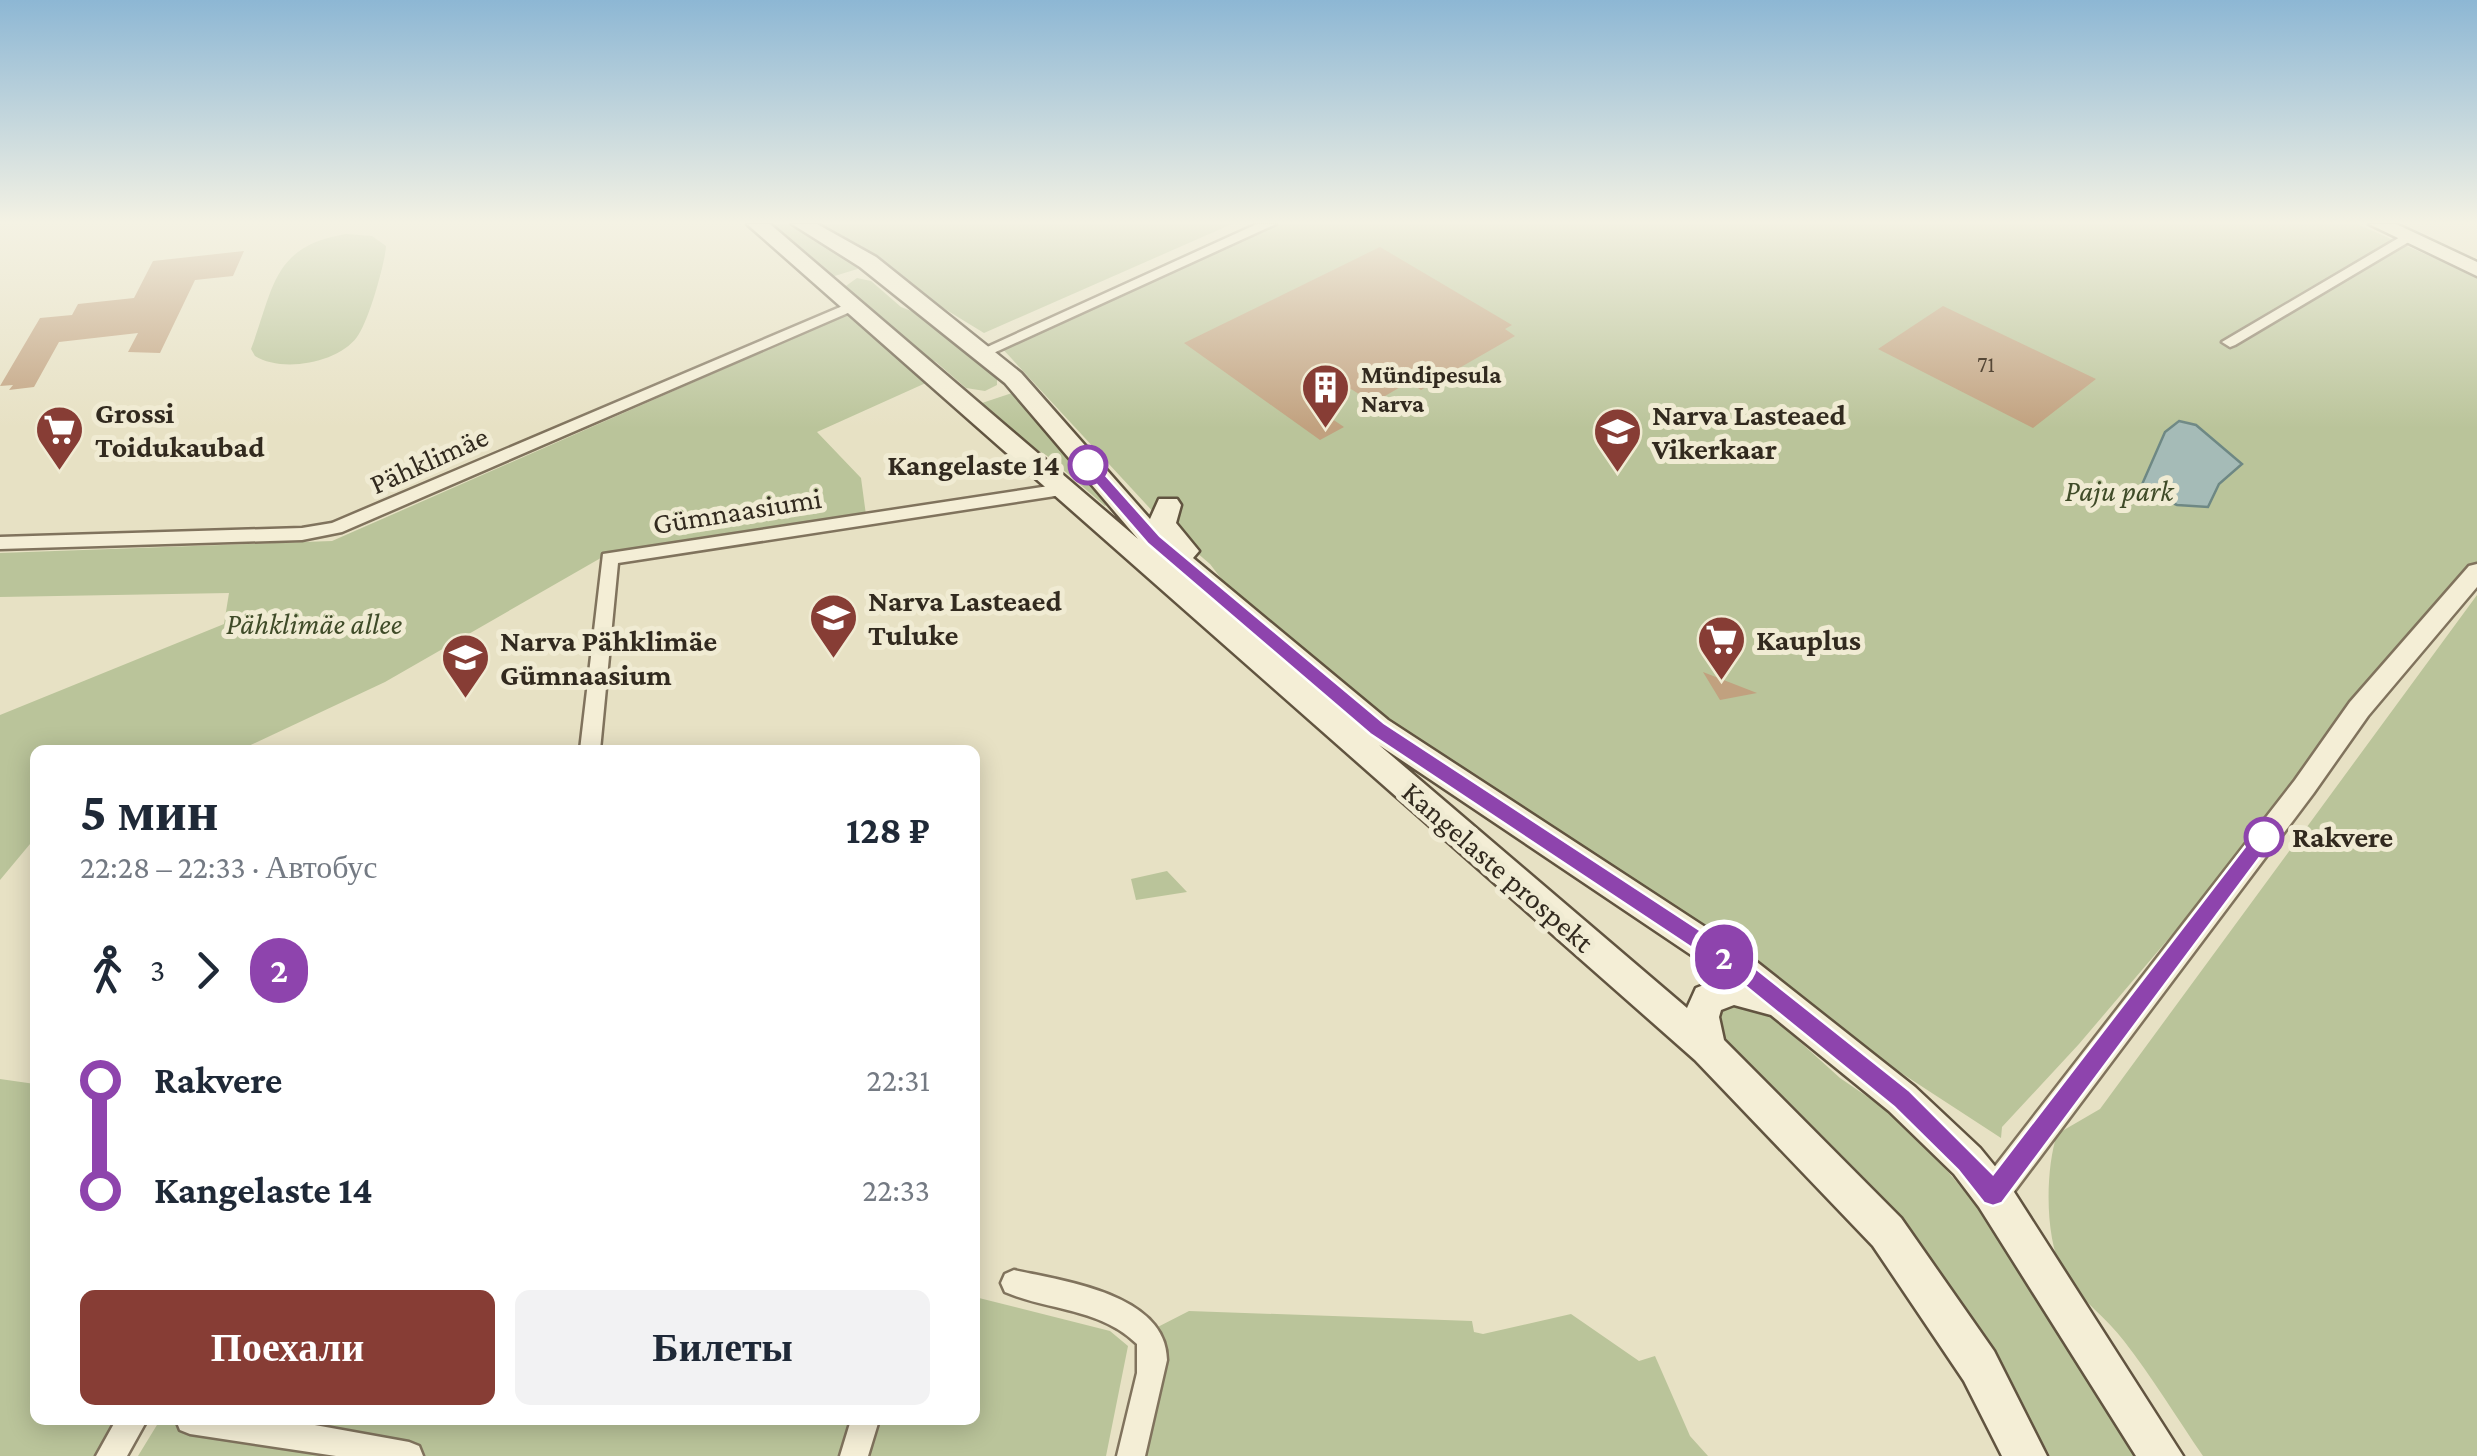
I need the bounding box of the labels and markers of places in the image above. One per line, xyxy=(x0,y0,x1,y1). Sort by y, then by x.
place label: Mündipesula Narva xyxy=(1361,361,1502,417)
building icon: Mündipesula Narva xyxy=(1300,362,1352,430)
place label: Grossi Toidukaubad xyxy=(95,396,265,463)
place label: Narva Lasteaed Vikerkaar xyxy=(1651,398,1847,465)
supermarket icon: Grossi Toidukaubad xyxy=(34,404,86,472)
school or university icon: Narva Lasteaed Vikerkaar xyxy=(1591,406,1643,474)
marker: Kangelaste 14 xyxy=(1069,446,1107,484)
place label: Kangelaste 14 xyxy=(887,448,1060,481)
place label: Narva Lasteaed Tuluke xyxy=(868,584,1063,651)
school or university icon: Narva Lasteaed Tuluke xyxy=(807,592,859,660)
supermarket icon: Kauplus xyxy=(1695,614,1747,682)
place label: Kauplus xyxy=(1756,623,1861,656)
place label: Narva Pähklimäe Gümnaasium xyxy=(500,624,717,691)
school or university icon: Narva Pähklimäe Gümnaasium xyxy=(439,632,491,700)
marker: Rakvere xyxy=(2245,818,2283,856)
place label: Rakvere xyxy=(2292,820,2393,853)

